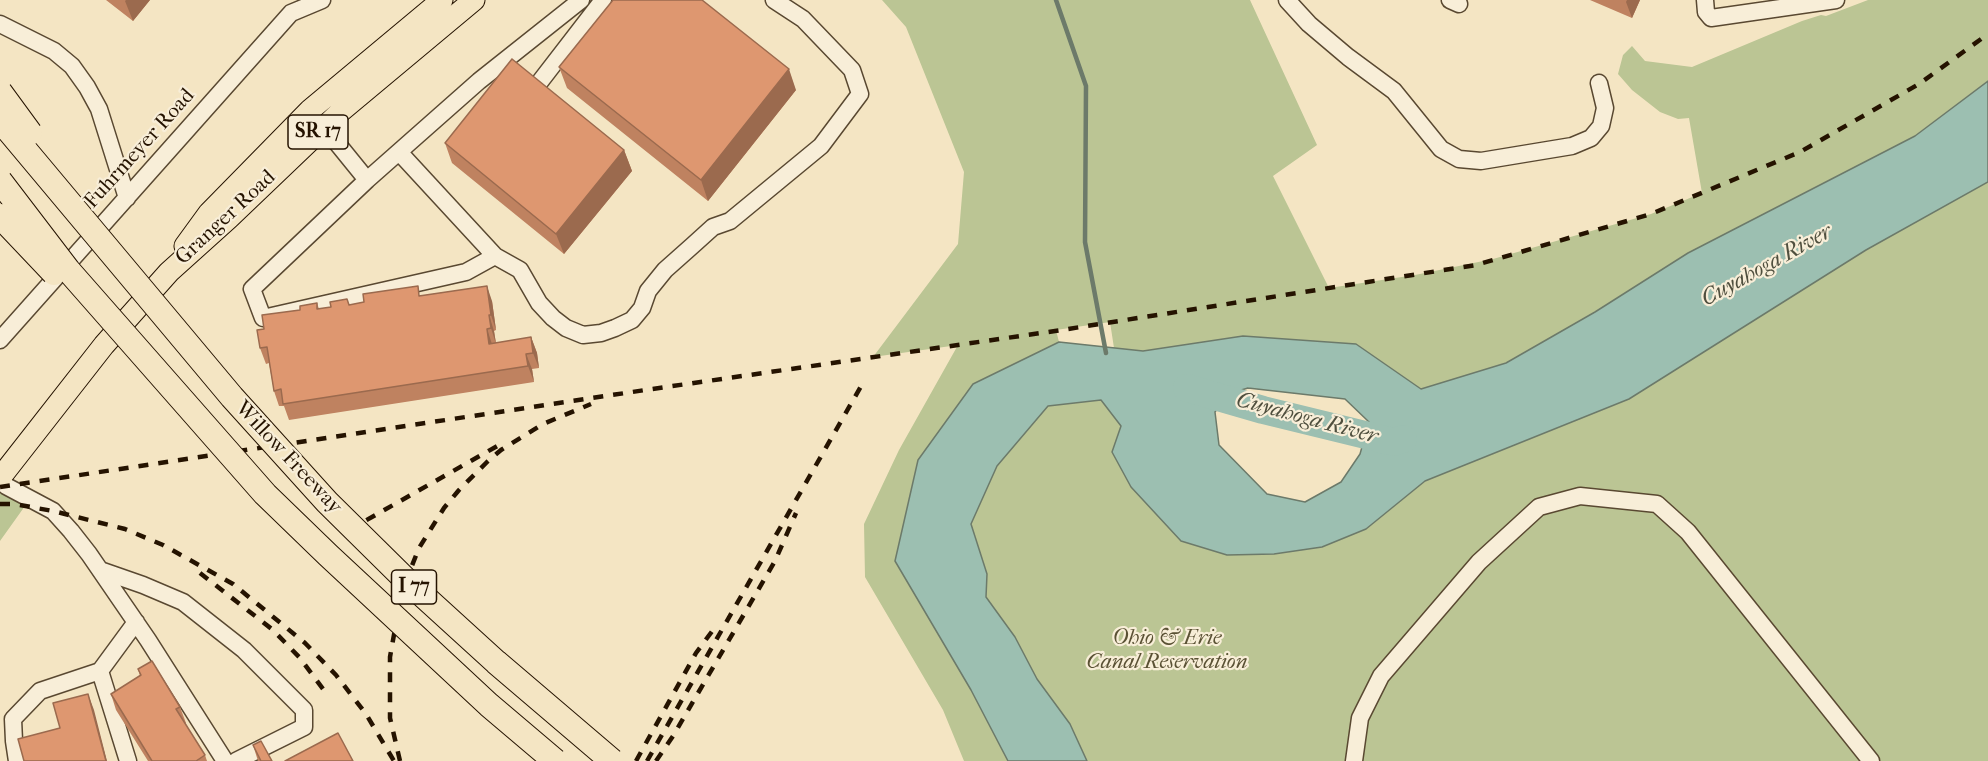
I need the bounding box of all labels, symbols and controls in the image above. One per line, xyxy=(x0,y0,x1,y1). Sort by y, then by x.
street label: Fuhrmeyer Road xyxy=(80,84,200,214)
road number: SR 17 xyxy=(288,115,348,149)
street label: Granger Road xyxy=(171,165,281,271)
water label: Cuyahoga River xyxy=(1697,219,1837,313)
water label: Cuyahoga River xyxy=(1233,387,1381,451)
street label: Willow Freeway xyxy=(229,396,347,520)
road number: I 77 xyxy=(392,570,436,604)
park label: Ohio & Erie Canal Reservation xyxy=(1087,626,1247,676)

